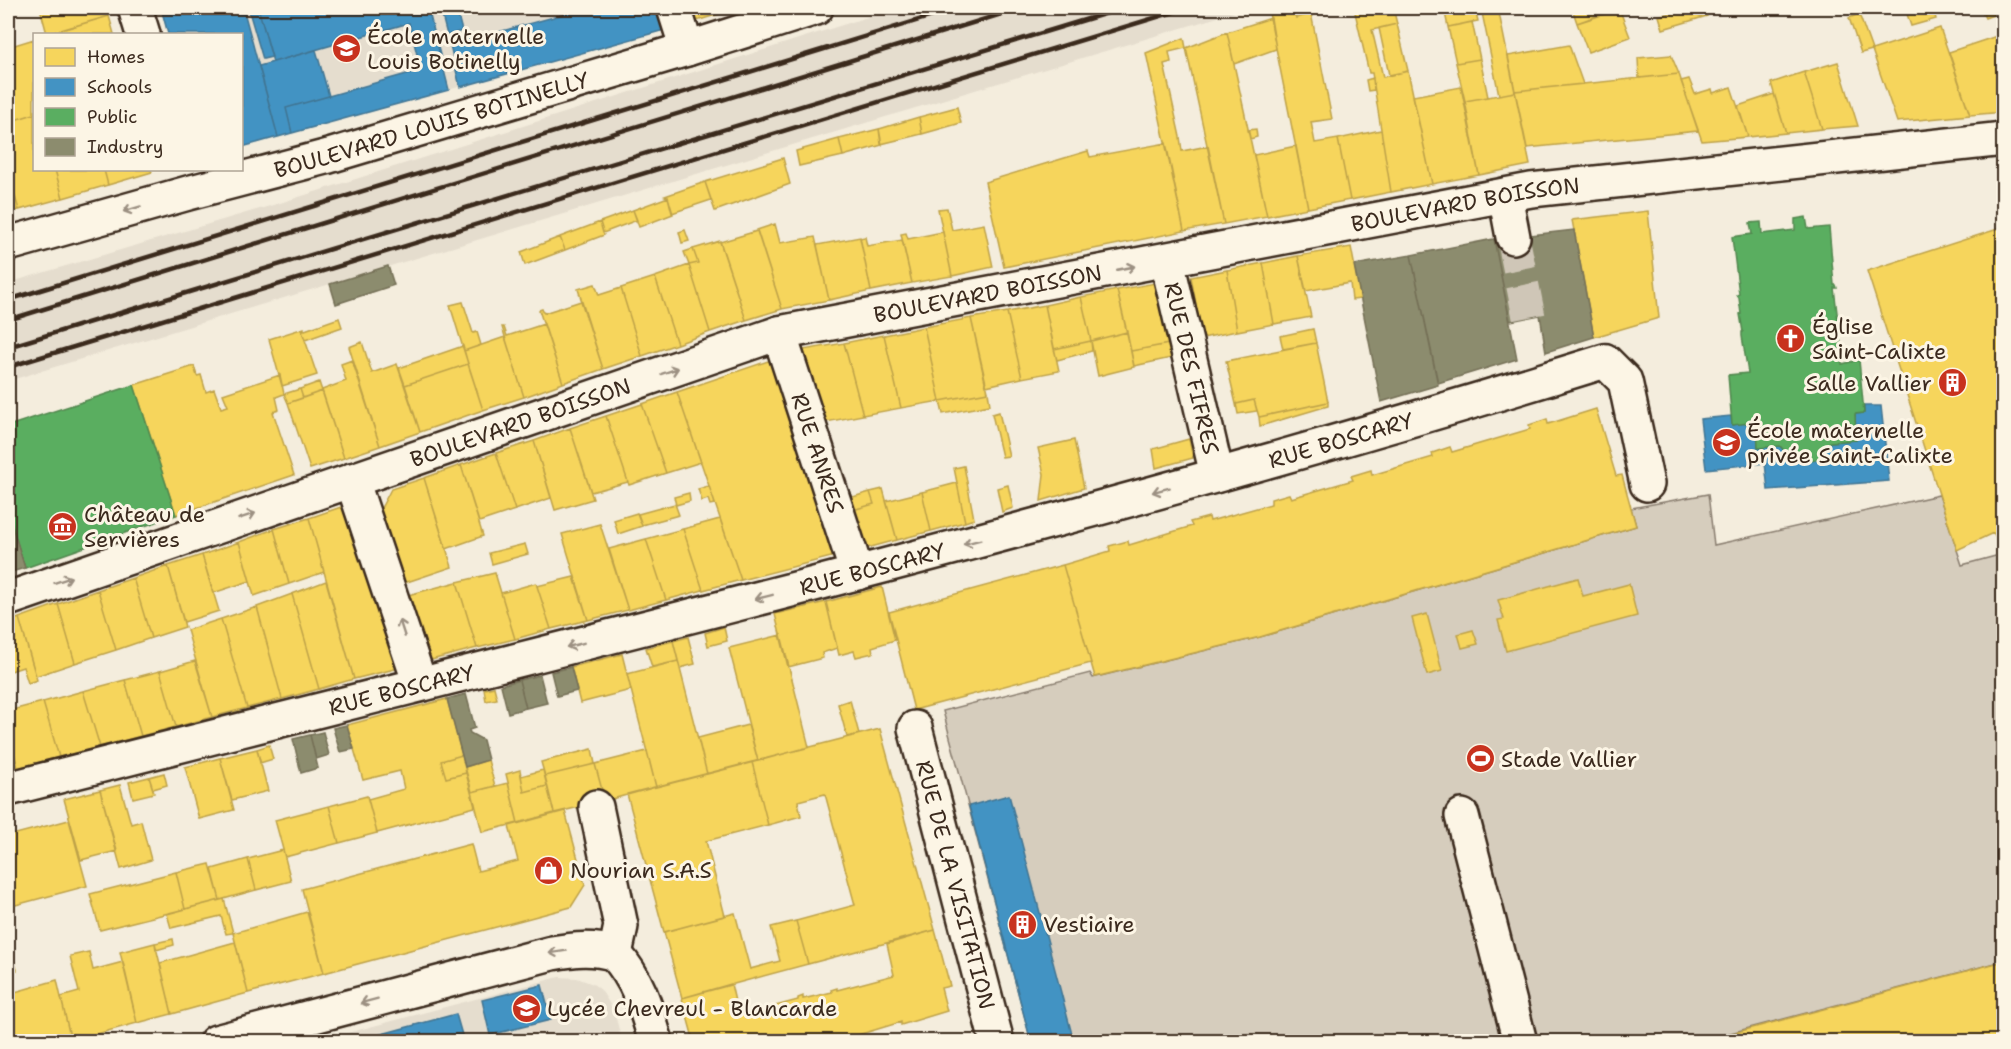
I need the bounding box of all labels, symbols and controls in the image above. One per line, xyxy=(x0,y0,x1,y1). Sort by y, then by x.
place label: École maternelle Louis Botinelly xyxy=(367,22,545,76)
legend xyxy=(33,33,243,171)
school or university icon: École maternelle Louis Botinelly xyxy=(330,33,362,65)
text: Homes xyxy=(87,45,145,69)
street label: BOULEVARD LOUIS BOTINELLY xyxy=(271,65,593,185)
text: Schools xyxy=(87,75,153,99)
text: Public xyxy=(87,105,137,129)
text: Industry xyxy=(87,135,163,159)
street label: BOULEVARD BOISSON xyxy=(1349,171,1581,239)
one-way arrow xyxy=(123,203,142,215)
street label: BOULEVARD BOISSON xyxy=(871,258,1104,330)
one-way arrow xyxy=(1115,262,1135,273)
street label: RUE DES FIFRES xyxy=(1157,279,1226,457)
place label: Église Saint-Calixte xyxy=(1812,312,1946,366)
church icon: Église Saint-Calixte xyxy=(1775,323,1807,355)
one-way arrow xyxy=(660,364,679,375)
building icon: Salle Vallier xyxy=(1937,367,1969,399)
place label: Salle Vallier xyxy=(1806,369,1932,398)
street label: BOULEVARD BOISSON xyxy=(406,371,635,474)
street label: RUE ANRES xyxy=(784,389,851,517)
street label: RUE BOSCARY xyxy=(1265,406,1417,475)
place label: École maternelle privée Saint-Calixte xyxy=(1747,416,1953,470)
school or university icon: École maternelle privée Saint-Calixte xyxy=(1710,427,1742,459)
one-way arrow xyxy=(1152,485,1171,497)
place label: Château de Servières xyxy=(84,500,205,554)
one-way arrow xyxy=(237,510,256,521)
museum icon: Château de Servières xyxy=(47,511,79,543)
street label: RUE BOSCARY xyxy=(796,536,949,602)
one-way arrow xyxy=(963,536,982,548)
one-way arrow xyxy=(53,573,72,584)
one-way arrow xyxy=(754,591,773,603)
one-way arrow xyxy=(396,619,407,638)
one-way arrow xyxy=(565,639,584,651)
street label: RUE BOSCARY xyxy=(326,658,478,722)
sports icon: Stade Vallier xyxy=(1464,743,1496,775)
place label: Stade Vallier xyxy=(1501,745,1637,774)
street label: RUE DE LA VISITATION xyxy=(909,757,1002,1013)
shop icon: Nourian S.A.S xyxy=(533,854,565,886)
place label: Nourian S.A.S xyxy=(570,856,712,885)
building icon: Vestiaire xyxy=(1006,908,1038,940)
place label: Vestiaire xyxy=(1043,910,1135,939)
one-way arrow xyxy=(549,947,568,958)
school or university icon: Lycée Chevreul - Blancarde xyxy=(510,992,542,1024)
place label: Lycée Chevreul - Blancarde xyxy=(547,994,837,1023)
one-way arrow xyxy=(360,996,379,1007)

